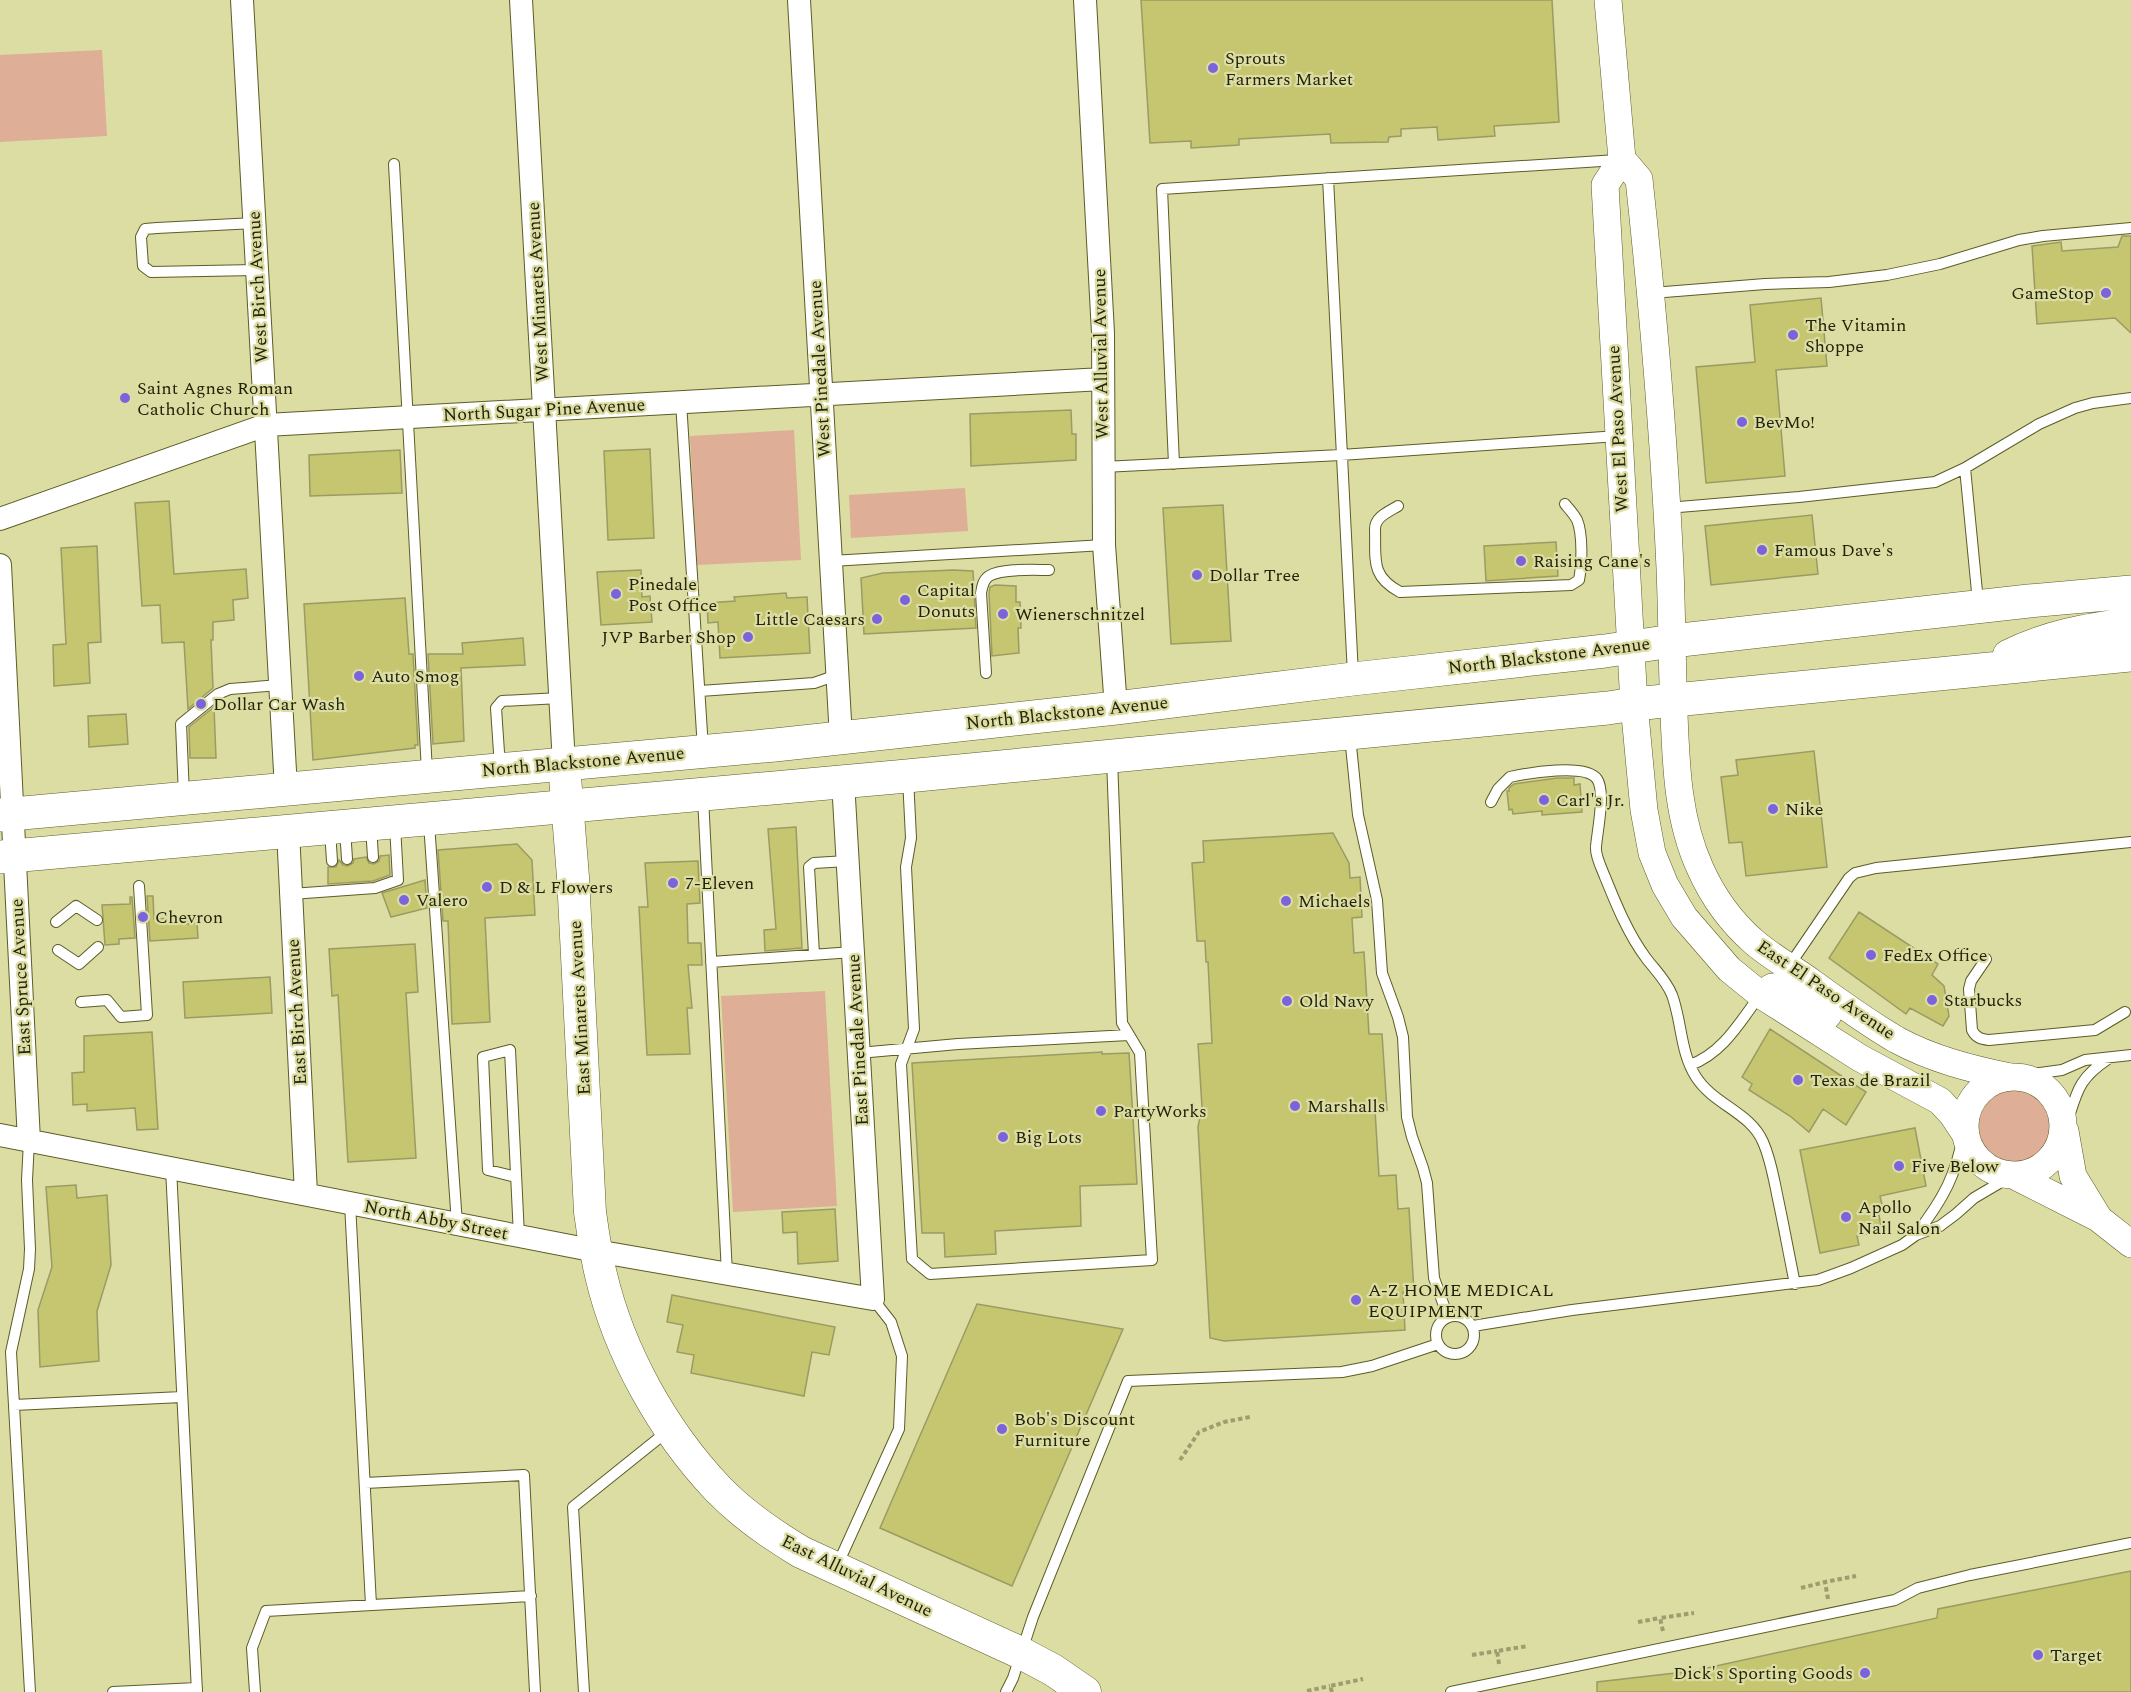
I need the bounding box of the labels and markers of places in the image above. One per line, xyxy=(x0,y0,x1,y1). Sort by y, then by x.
place label: Sprouts Farmers Market xyxy=(1225,45,1353,93)
marker: Sprouts Farmers Market xyxy=(1206,61,1220,75)
place label: GameStop xyxy=(2011,280,2094,307)
marker: GameStop xyxy=(2099,286,2113,300)
place label: The Vitamin Shoppe xyxy=(1805,312,1906,360)
marker: The Vitamin Shoppe xyxy=(1786,328,1800,342)
place label: Saint Agnes Roman Catholic Church xyxy=(137,375,293,423)
marker: Saint Agnes Roman Catholic Church xyxy=(118,391,132,405)
place label: BevMo! xyxy=(1754,409,1815,436)
marker: BevMo! xyxy=(1735,415,1749,429)
place label: Famous Dave's xyxy=(1774,537,1893,564)
marker: Famous Dave's xyxy=(1755,543,1769,557)
place label: Raising Cane's xyxy=(1533,548,1651,575)
marker: Raising Cane's xyxy=(1514,554,1528,568)
place label: Dollar Tree xyxy=(1209,562,1300,589)
marker: Dollar Tree xyxy=(1190,568,1204,582)
place label: Pinedale Post Office xyxy=(628,571,717,619)
place label: Capital Donuts xyxy=(917,577,975,625)
marker: Pinedale Post Office xyxy=(609,587,623,601)
marker: Capital Donuts xyxy=(898,593,912,607)
place label: Wienerschnitzel xyxy=(1015,601,1145,628)
place label: Little Caesars xyxy=(755,606,865,633)
marker: Wienerschnitzel xyxy=(996,607,1010,621)
marker: Little Caesars xyxy=(870,612,884,626)
place label: JVP Barber Shop xyxy=(601,624,736,651)
marker: JVP Barber Shop xyxy=(741,630,755,644)
place label: Auto Smog xyxy=(371,663,459,690)
marker: Auto Smog xyxy=(352,669,366,683)
place label: Dollar Car Wash xyxy=(213,691,346,718)
marker: Dollar Car Wash xyxy=(194,697,208,711)
place label: Carl's Jr. xyxy=(1556,787,1625,814)
marker: Carl's Jr. xyxy=(1537,793,1551,807)
place label: Nike xyxy=(1785,796,1823,823)
marker: Nike xyxy=(1766,802,1780,816)
place label: 7-Eleven xyxy=(685,870,754,897)
place label: D & L Flowers xyxy=(499,874,613,901)
marker: 7-Eleven xyxy=(666,876,680,890)
marker: D & L Flowers xyxy=(480,880,494,894)
place label: Valero xyxy=(416,887,468,914)
place label: Michaels xyxy=(1298,888,1371,915)
marker: Valero xyxy=(397,893,411,907)
marker: Michaels xyxy=(1279,894,1293,908)
place label: Chevron xyxy=(155,904,223,931)
marker: Chevron xyxy=(136,910,150,924)
place label: FedEx Office xyxy=(1883,942,1987,969)
marker: FedEx Office xyxy=(1864,948,1878,962)
place label: Starbucks xyxy=(1944,987,2022,1014)
place label: Old Navy xyxy=(1299,988,1375,1015)
marker: Starbucks xyxy=(1925,993,1939,1007)
marker: Old Navy xyxy=(1280,994,1294,1008)
place label: Texas de Brazil xyxy=(1810,1067,1930,1094)
marker: Texas de Brazil xyxy=(1791,1073,1805,1087)
place label: Marshalls xyxy=(1307,1093,1385,1120)
place label: PartyWorks xyxy=(1113,1098,1207,1125)
marker: Marshalls xyxy=(1288,1099,1302,1113)
marker: PartyWorks xyxy=(1094,1104,1108,1118)
place label: Big Lots xyxy=(1015,1124,1082,1151)
marker: Big Lots xyxy=(996,1130,1010,1144)
place label: Five Below xyxy=(1911,1153,1999,1180)
marker: Five Below xyxy=(1892,1159,1906,1173)
place label: Apollo Nail Salon xyxy=(1858,1194,1941,1242)
marker: Apollo Nail Salon xyxy=(1839,1210,1853,1224)
place label: A-Z HOME MEDICAL EQUIPMENT xyxy=(1368,1277,1554,1325)
marker: A-Z HOME MEDICAL EQUIPMENT xyxy=(1349,1293,1363,1307)
place label: Bob's Discount Furniture xyxy=(1014,1406,1135,1454)
marker: Bob's Discount Furniture xyxy=(995,1422,1009,1436)
place label: Target xyxy=(2050,1642,2102,1669)
marker: Target xyxy=(2031,1648,2045,1662)
place label: Dick's Sporting Goods xyxy=(1673,1660,1853,1687)
marker: Dick's Sporting Goods xyxy=(1858,1666,1872,1680)

